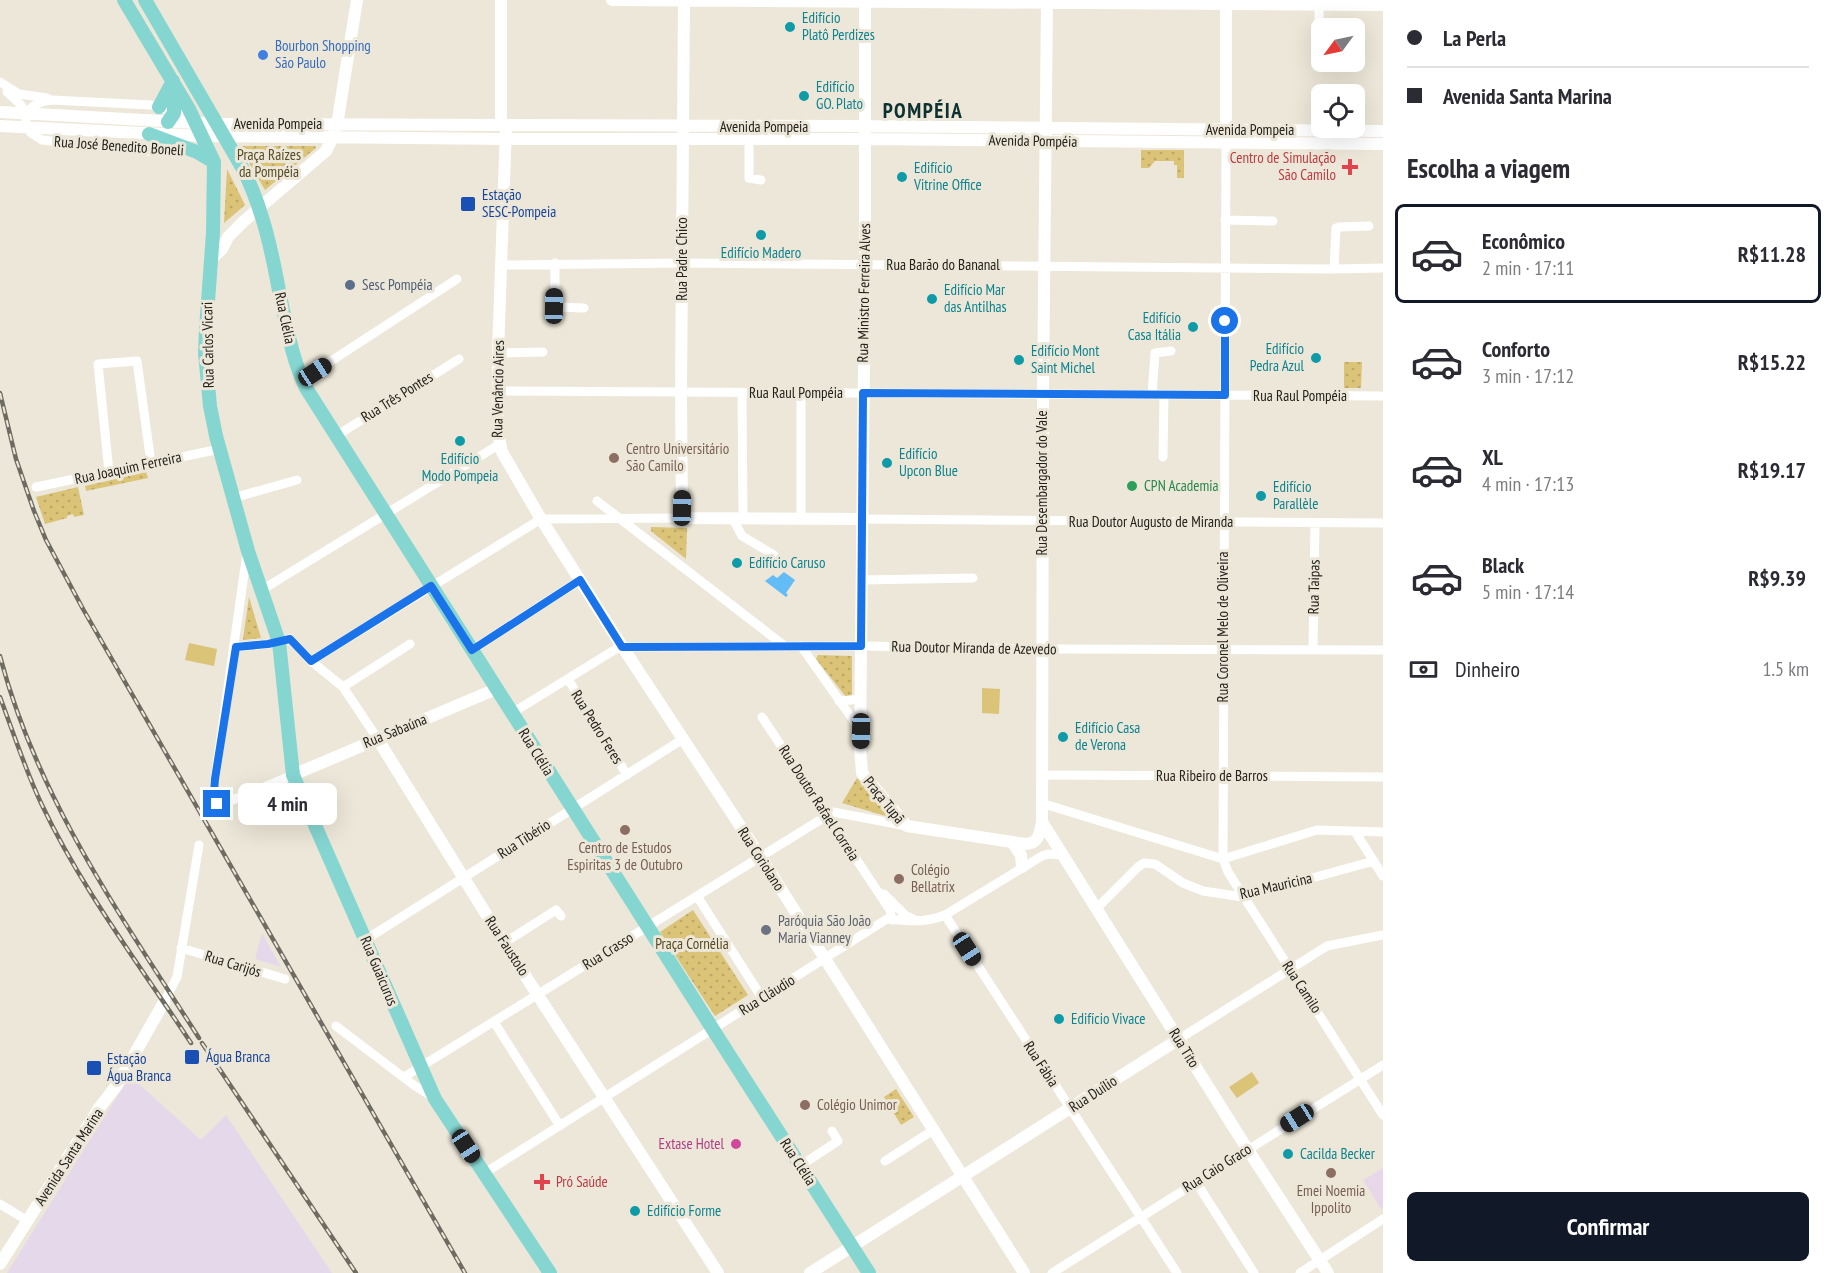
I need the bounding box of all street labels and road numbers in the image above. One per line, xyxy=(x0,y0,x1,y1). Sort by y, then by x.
street label: Avenida Pompeia xyxy=(234,114,322,133)
street label: Avenida Pompeia xyxy=(720,117,808,136)
street label: Avenida Pompeia xyxy=(1206,120,1294,139)
street label: Avenida Pompéia xyxy=(988,130,1078,151)
street label: Rua José Benedito Boneli xyxy=(54,131,185,160)
street label: Rua Padre Chico xyxy=(672,217,691,301)
street label: Rua Ministro Ferreira Alves xyxy=(853,223,874,363)
street label: Rua Barão do Bananal xyxy=(886,255,1000,274)
street label: Rua Clélia xyxy=(271,290,300,345)
street label: Rua Carlos Vicari xyxy=(197,302,218,388)
street label: Rua Venâncio Aires xyxy=(487,340,508,438)
street label: Rua Três Pontes xyxy=(357,367,436,426)
street label: Rua Raul Pompéia xyxy=(749,383,843,402)
street label: Rua Raul Pompéia xyxy=(1253,386,1347,405)
street label: Rua Desembargador do Vale xyxy=(1032,410,1051,556)
street label: Rua Joaquim Ferreira xyxy=(73,447,183,488)
street label: Rua Doutor Augusto de Miranda xyxy=(1069,512,1233,531)
street label: Rua Coronel Melo de Oliveira xyxy=(1213,551,1232,703)
street label: Rua Taipas xyxy=(1304,559,1323,615)
street label: Rua Doutor Miranda de Azevedo xyxy=(891,637,1057,658)
street label: Rua Pedro Feres xyxy=(567,686,628,767)
street label: Rua Sabaúna xyxy=(360,709,429,752)
street label: Rua Clélia xyxy=(515,725,558,779)
street label: Rua Doutor Rafael Correia xyxy=(775,741,864,864)
street label: Rua Ribeiro de Barros xyxy=(1156,766,1268,785)
street label: Praça Tupã xyxy=(860,772,909,827)
street label: Rua Tibério xyxy=(494,815,554,863)
street label: Rua Coriolano xyxy=(734,823,789,894)
street label: Rua Mauricina xyxy=(1238,868,1314,903)
street label: Rua Faustolo xyxy=(481,912,534,979)
street label: Rua Crasso xyxy=(579,928,637,974)
street label: Rua Guaicurus xyxy=(356,933,403,1008)
street label: Rua Carijós xyxy=(203,946,264,981)
street label: Rua Camilo xyxy=(1279,957,1326,1016)
street label: Rua Cláudio xyxy=(735,970,798,1019)
street label: Rua Tito xyxy=(1165,1024,1204,1071)
street label: Rua Fábia xyxy=(1020,1037,1063,1090)
street label: Rua Duílio xyxy=(1065,1071,1120,1116)
street label: Avenida Santa Marina xyxy=(30,1105,107,1209)
street label: Rua Clélia xyxy=(776,1135,821,1189)
street label: Rua Caio Graco xyxy=(1179,1139,1255,1196)

